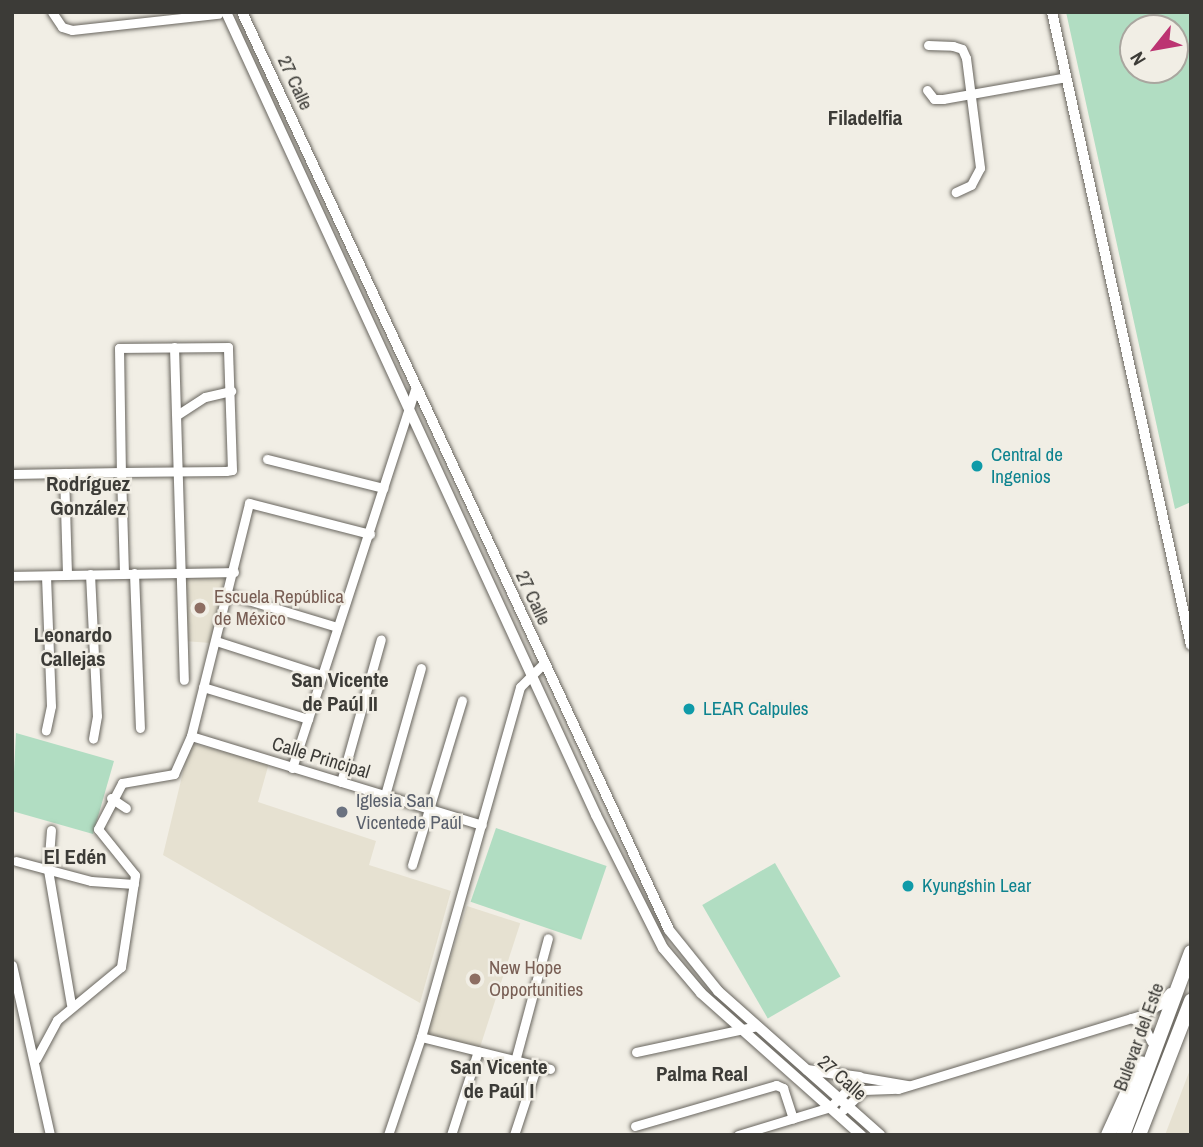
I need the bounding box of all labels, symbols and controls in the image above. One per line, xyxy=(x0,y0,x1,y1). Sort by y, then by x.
north arrow xyxy=(1119,14,1189,84)
text: N xyxy=(1124,47,1152,70)
street label: 27 Calle xyxy=(273,52,317,114)
district label: Filadelfia xyxy=(828,105,902,131)
place label: Central de Ingenios xyxy=(991,444,1063,488)
marker: Central de Ingenios xyxy=(969,458,985,474)
district label: Rodríguez González xyxy=(46,471,130,521)
street label: 27 Calle xyxy=(511,567,555,629)
place label: Escuela República de México xyxy=(214,586,344,630)
marker: Escuela República de México xyxy=(192,600,208,616)
district label: Leonardo Callejas xyxy=(34,622,112,672)
district label: San Vicente de Paúl II xyxy=(291,667,389,717)
place label: LEAR Calpules xyxy=(703,698,809,720)
marker: LEAR Calpules xyxy=(681,701,697,717)
street label: Calle Principal xyxy=(269,732,373,784)
place label: Iglesia San Vicentede Paúl xyxy=(356,790,461,834)
marker: Iglesia San Vicentede Paúl xyxy=(334,804,350,820)
district label: El Edén xyxy=(43,844,107,870)
place label: Kyungshin Lear xyxy=(922,875,1031,897)
marker: Kyungshin Lear xyxy=(900,878,916,894)
place label: New Hope Opportunities xyxy=(489,957,583,1001)
marker: New Hope Opportunities xyxy=(467,971,483,987)
street label: Bulevar del Este xyxy=(1109,980,1169,1094)
street label: 27 Calle xyxy=(813,1051,871,1105)
district label: San Vicente de Paúl I xyxy=(450,1054,548,1104)
district label: Palma Real xyxy=(656,1061,748,1087)

